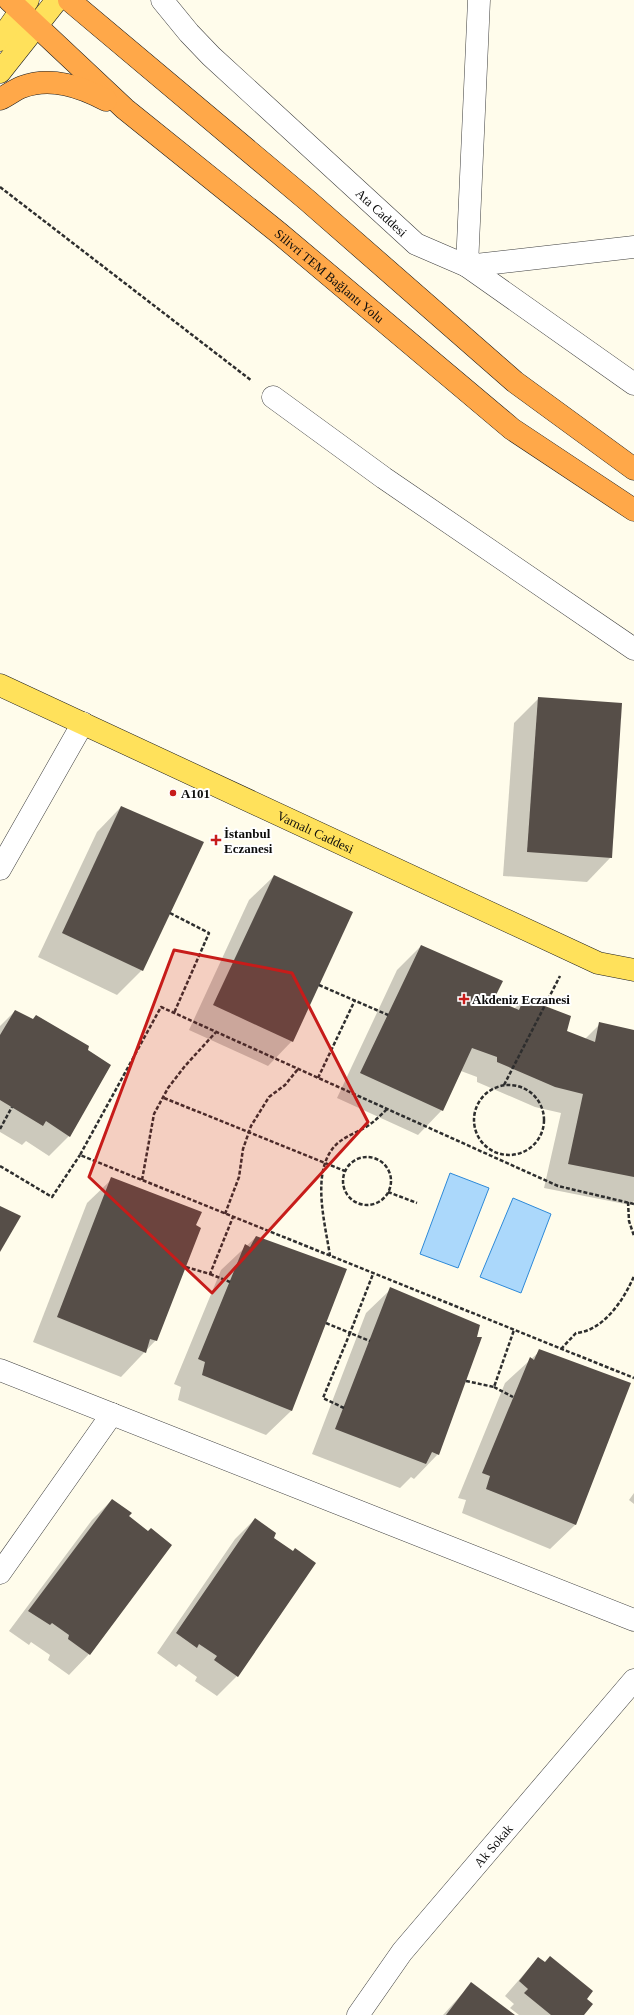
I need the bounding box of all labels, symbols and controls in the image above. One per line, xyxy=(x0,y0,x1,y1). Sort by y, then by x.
street label: Ata Caddesi xyxy=(353,185,411,240)
street label: Silivri TEM Bağlantı Yolu xyxy=(272,225,388,326)
place label: A101 xyxy=(181,786,210,801)
marker: A101 xyxy=(168,788,178,798)
street label: Varnalı Caddesi xyxy=(275,807,357,856)
place label: İstanbul Eczanesi xyxy=(224,826,273,856)
marker: İstanbul Eczanesi xyxy=(211,835,221,845)
place label: Akdeniz Eczanesi xyxy=(472,992,570,1007)
marker: Akdeniz Eczanesi xyxy=(459,994,469,1004)
street label: Ak Sokak xyxy=(470,1820,516,1870)

